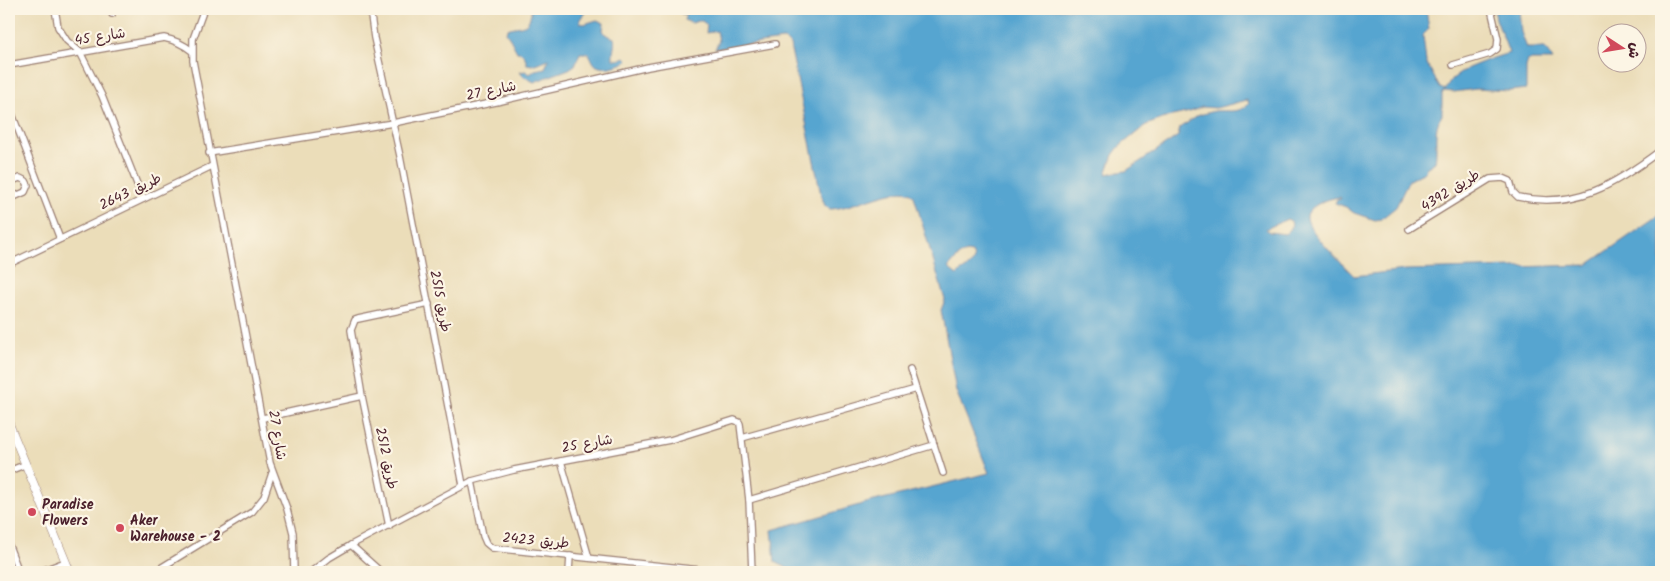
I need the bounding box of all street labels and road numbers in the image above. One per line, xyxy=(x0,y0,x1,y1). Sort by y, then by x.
street label: شارع 45 xyxy=(73,22,127,52)
street label: شارع 27 xyxy=(464,75,518,107)
street label: طريق 4392 xyxy=(1417,164,1484,218)
street label: طريق 2643 xyxy=(96,167,165,216)
street label: طريق 2515 xyxy=(423,268,457,334)
street label: شارع 27 xyxy=(262,408,292,462)
street label: طريق 2512 xyxy=(369,425,403,491)
street label: شارع 25 xyxy=(560,429,614,459)
street label: طريق 2423 xyxy=(502,527,570,555)

